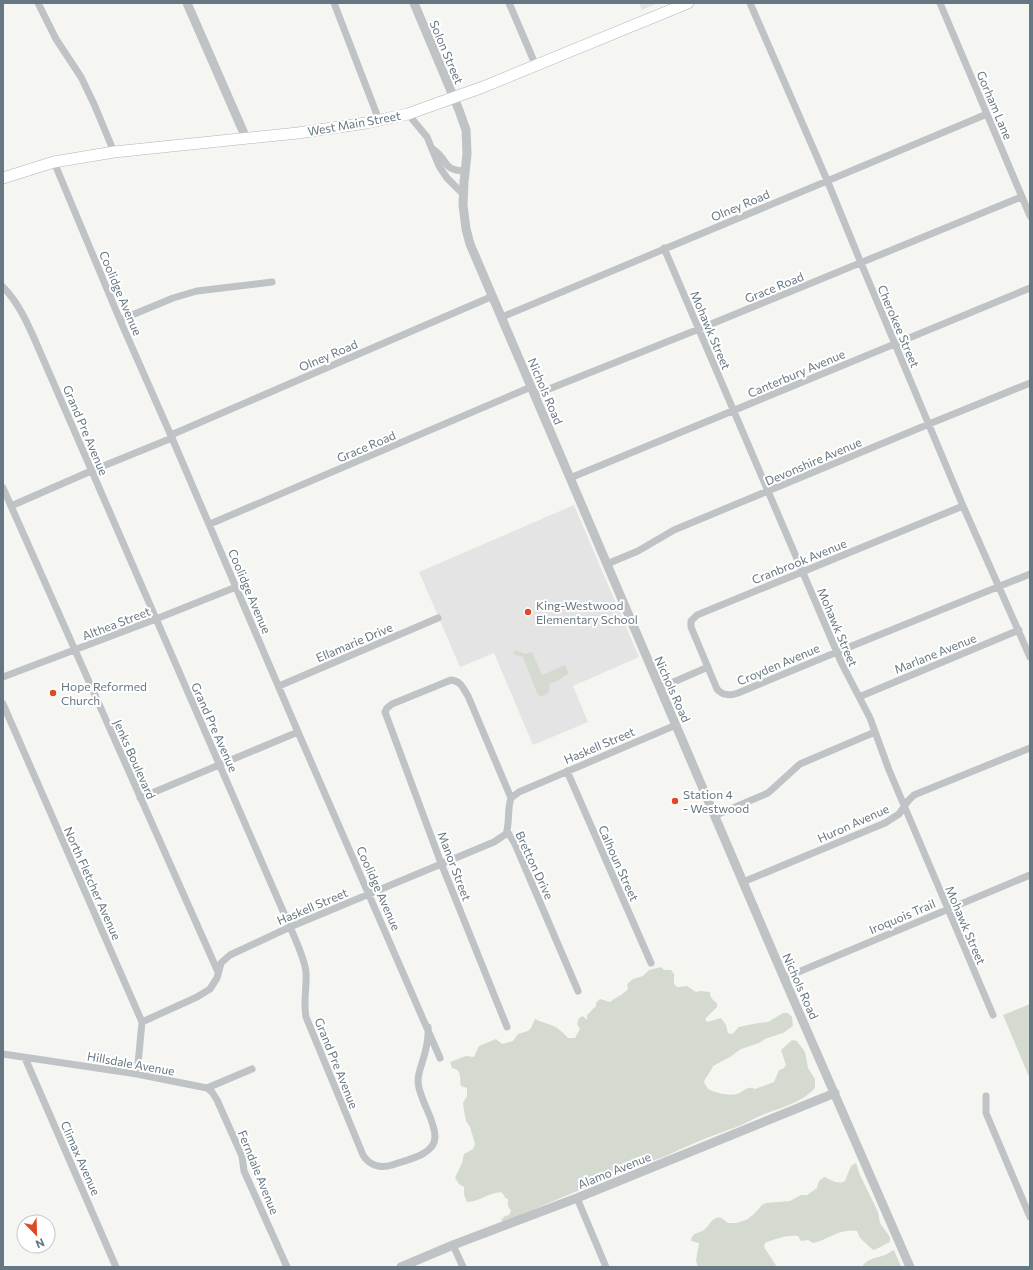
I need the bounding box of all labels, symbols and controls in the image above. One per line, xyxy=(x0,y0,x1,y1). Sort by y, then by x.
street label: Solon Street xyxy=(427,18,467,86)
street label: Gorham Lane xyxy=(974,69,1016,141)
street label: West Main Street xyxy=(306,108,402,138)
street label: Olney Road xyxy=(709,186,772,224)
street label: Coolidge Avenue xyxy=(97,249,145,337)
street label: Grace Road xyxy=(742,269,806,305)
street label: Cherokee Street xyxy=(875,283,923,369)
street label: Mohawk Street xyxy=(688,289,734,371)
street label: Olney Road xyxy=(297,336,360,374)
street label: Canterbury Avenue xyxy=(745,346,847,400)
street label: Nichols Road xyxy=(526,356,566,426)
street label: Grand Pre Avenue xyxy=(61,383,111,477)
street label: Grace Road xyxy=(335,427,397,465)
street label: Devonshire Avenue xyxy=(763,434,863,488)
street label: Cranbrook Avenue xyxy=(750,536,848,586)
street label: Coolidge Avenue xyxy=(226,547,274,635)
street label: Mohawk Street xyxy=(815,586,861,668)
place label: King-Westwood Elementary School xyxy=(536,598,638,626)
street label: Althea Street xyxy=(80,604,152,642)
marker: King-Westwood Elementary School xyxy=(523,607,533,617)
street label: Ellamarie Drive xyxy=(314,620,394,664)
street label: Marlane Avenue xyxy=(892,630,978,676)
street label: Croyden Avenue xyxy=(735,640,821,688)
street label: Nichols Road xyxy=(652,654,694,724)
place label: Hope Reformed Church xyxy=(61,679,147,707)
street label: Grand Pre Avenue xyxy=(189,680,241,774)
marker: Hope Reformed Church xyxy=(48,688,58,698)
street label: Jenks Boulevard xyxy=(110,717,159,801)
street label: Haskell Street xyxy=(561,724,637,766)
place label: Station 4 - Westwood xyxy=(683,787,749,815)
marker: Station 4 - Westwood xyxy=(670,796,680,806)
street label: Huron Avenue xyxy=(815,801,891,845)
street label: Calhoun Street xyxy=(596,823,642,903)
street label: North Fletcher Avenue xyxy=(62,824,124,942)
street label: Bretton Drive xyxy=(513,829,557,901)
street label: Manor Street xyxy=(435,830,475,903)
street label: Coolidge Avenue xyxy=(354,844,404,932)
street label: Mohawk Street xyxy=(943,884,989,966)
street label: Haskell Street xyxy=(274,885,350,927)
street label: Iroquois Trail xyxy=(867,896,937,936)
street label: Nichols Road xyxy=(780,951,822,1021)
street label: Grand Pre Avenue xyxy=(312,1016,362,1110)
street label: Hillsdale Avenue xyxy=(86,1048,176,1078)
street label: Climax Avenue xyxy=(58,1119,104,1197)
street label: Ferndale Avenue xyxy=(236,1128,282,1216)
street label: Alamo Avenue xyxy=(575,1149,653,1191)
north arrow xyxy=(16,1214,56,1254)
text: N xyxy=(34,1236,46,1251)

